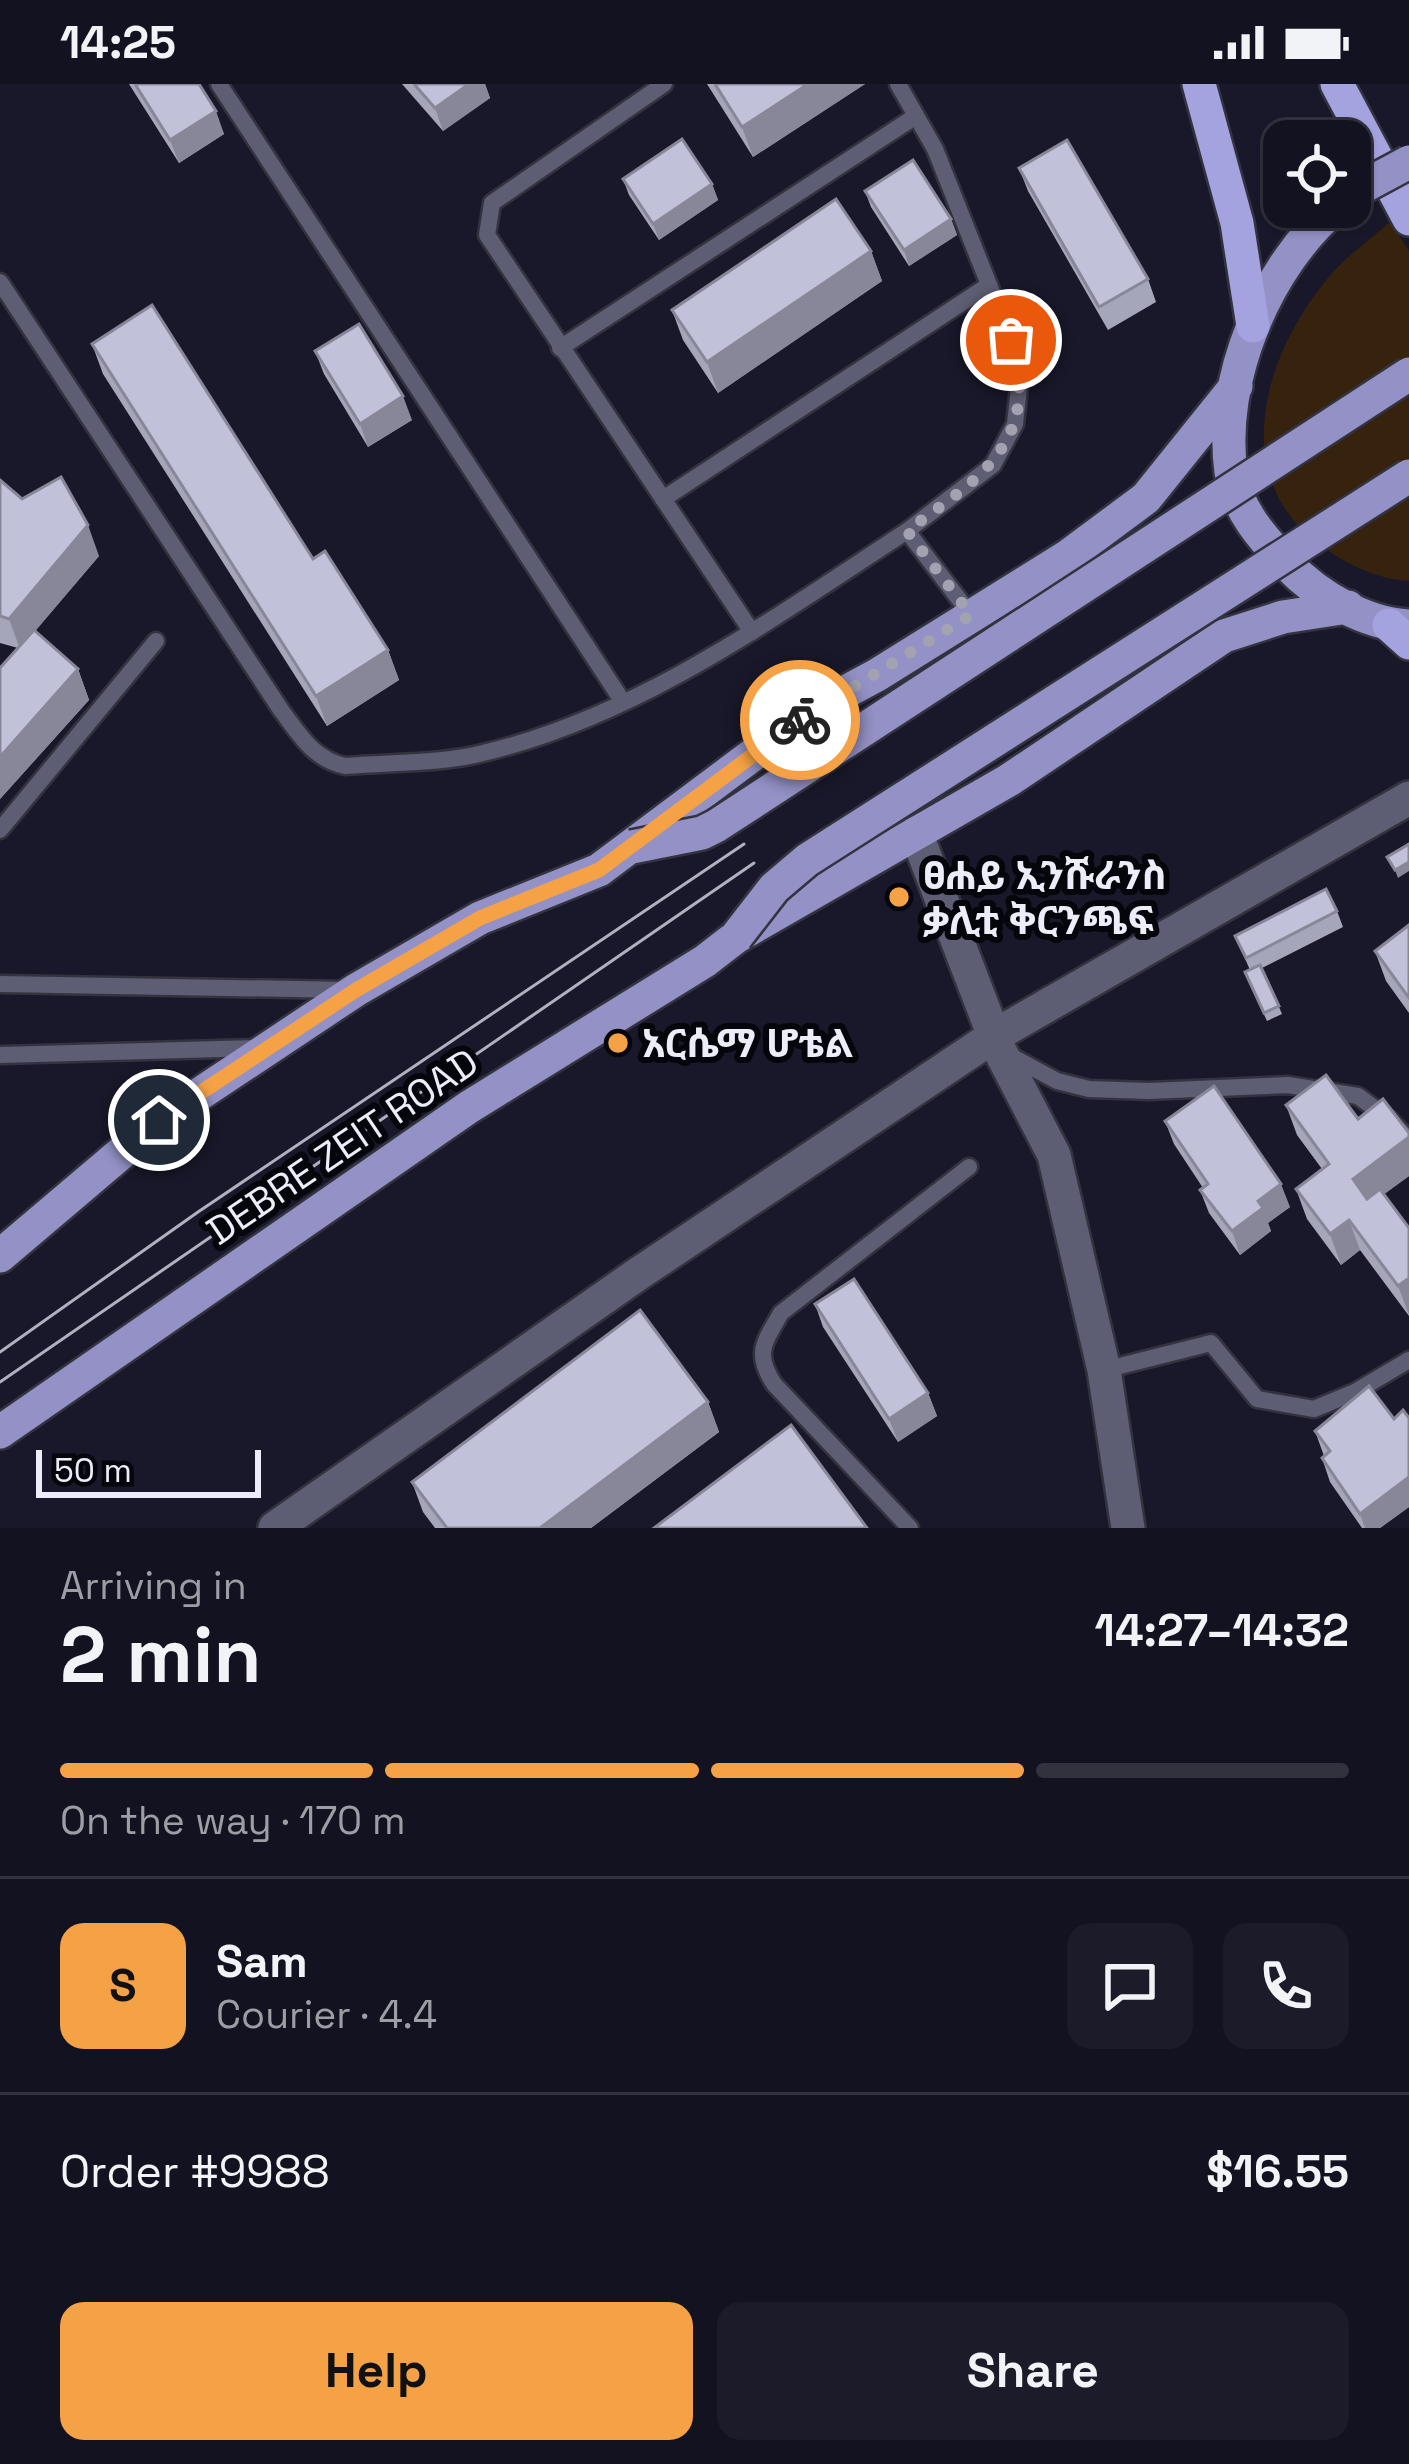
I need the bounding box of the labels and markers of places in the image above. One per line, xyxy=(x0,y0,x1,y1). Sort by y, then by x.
pin xyxy=(960,289,1062,391)
place label: ፀሐይ ኢንሹራንስ ቃሊቲ ቅርንጫፍ xyxy=(923,851,1167,945)
marker: ፀሐይ ኢንሹራንስ ቃሊቲ ቅርንጫፍ xyxy=(886,884,912,910)
place label: አርሴማ ሆቴል xyxy=(642,1019,853,1068)
marker: አርሴማ ሆቴል xyxy=(605,1030,631,1056)
pin xyxy=(108,1069,210,1171)

